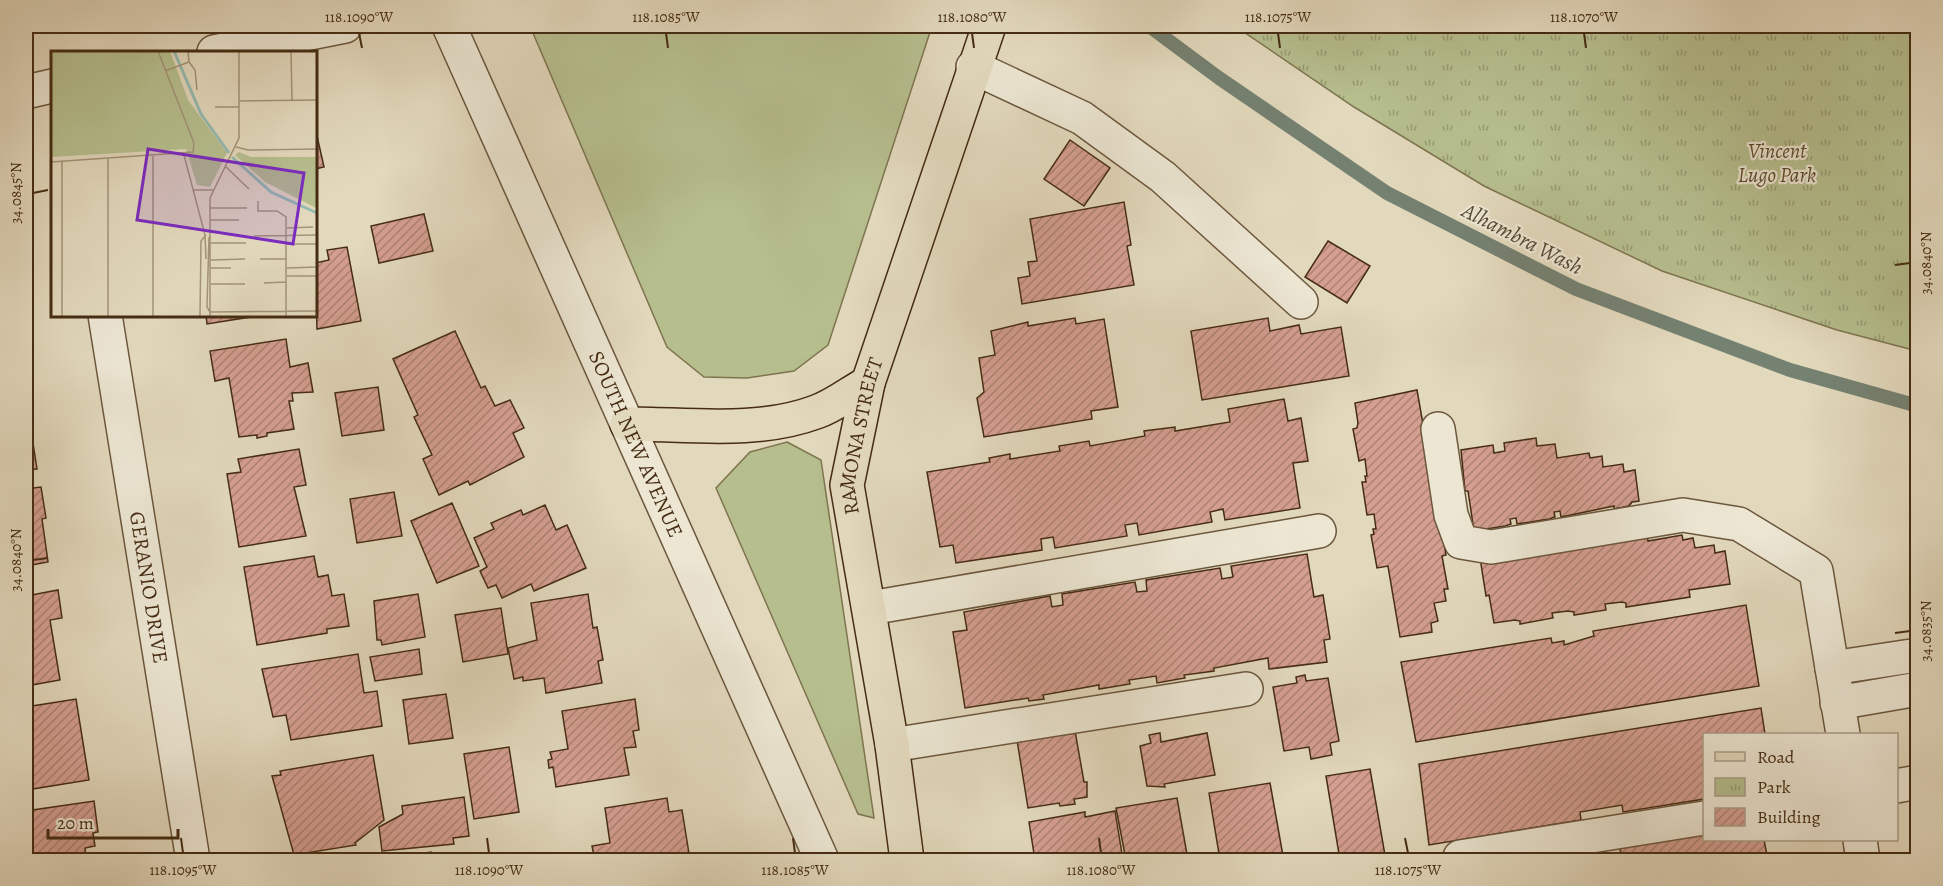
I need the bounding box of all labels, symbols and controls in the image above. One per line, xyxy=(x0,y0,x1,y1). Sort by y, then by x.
text: 118.1090°W xyxy=(325,7,393,27)
text: 118.1085°W xyxy=(632,7,700,27)
text: 118.1080°W xyxy=(937,7,1007,27)
text: 118.1075°W xyxy=(1245,7,1311,27)
text: 118.1070°W xyxy=(1550,7,1618,27)
inset map xyxy=(51,51,316,316)
park label: Vincent Lugo Park xyxy=(1738,137,1816,189)
text: 34.0845°N xyxy=(6,162,26,224)
water label: Alhambra Wash xyxy=(1456,195,1588,282)
text: 34.0840°N xyxy=(1916,231,1936,295)
street label: SOUTH NEW AVENUE xyxy=(582,347,690,542)
street label: RAMONA STREET xyxy=(832,353,890,517)
street label: GERANIO DRIVE xyxy=(123,510,175,665)
text: 34.0840°N xyxy=(6,528,26,592)
text: 34.0835°N xyxy=(1916,600,1936,661)
legend xyxy=(1703,733,1898,841)
text: Road xyxy=(1757,745,1795,769)
text: Park xyxy=(1757,775,1791,799)
scale bar xyxy=(48,802,178,840)
text: Building xyxy=(1757,805,1821,829)
text: 20 m xyxy=(57,811,94,835)
text: 118.1095°W xyxy=(149,860,217,880)
text: 118.1090°W xyxy=(455,860,523,880)
text: 118.1085°W xyxy=(761,860,829,880)
text: 118.1080°W xyxy=(1066,860,1136,880)
text: 118.1075°W xyxy=(1375,860,1441,880)

